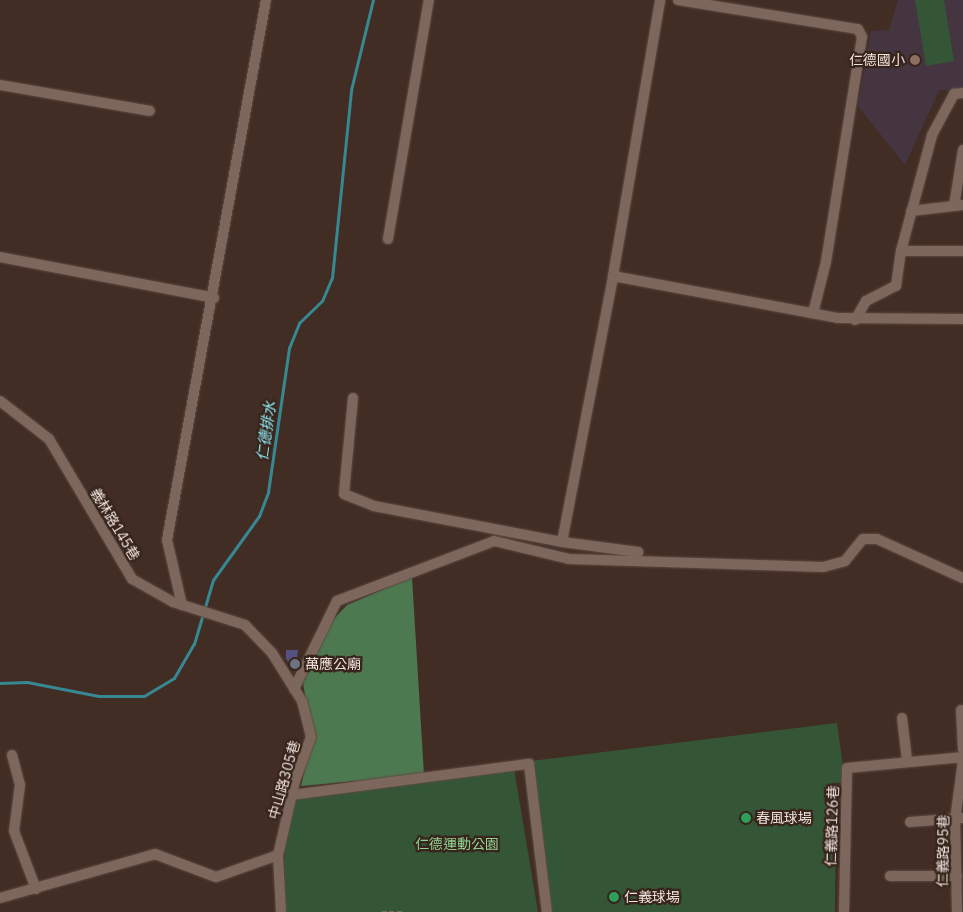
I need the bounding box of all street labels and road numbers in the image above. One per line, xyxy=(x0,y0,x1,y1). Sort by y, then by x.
street label: 義林路145巷 xyxy=(87,485,143,563)
street label: 中山路305巷 xyxy=(265,739,303,821)
street label: 仁義路126巷 xyxy=(822,785,842,867)
street label: 仁義路95巷 xyxy=(934,814,952,888)

